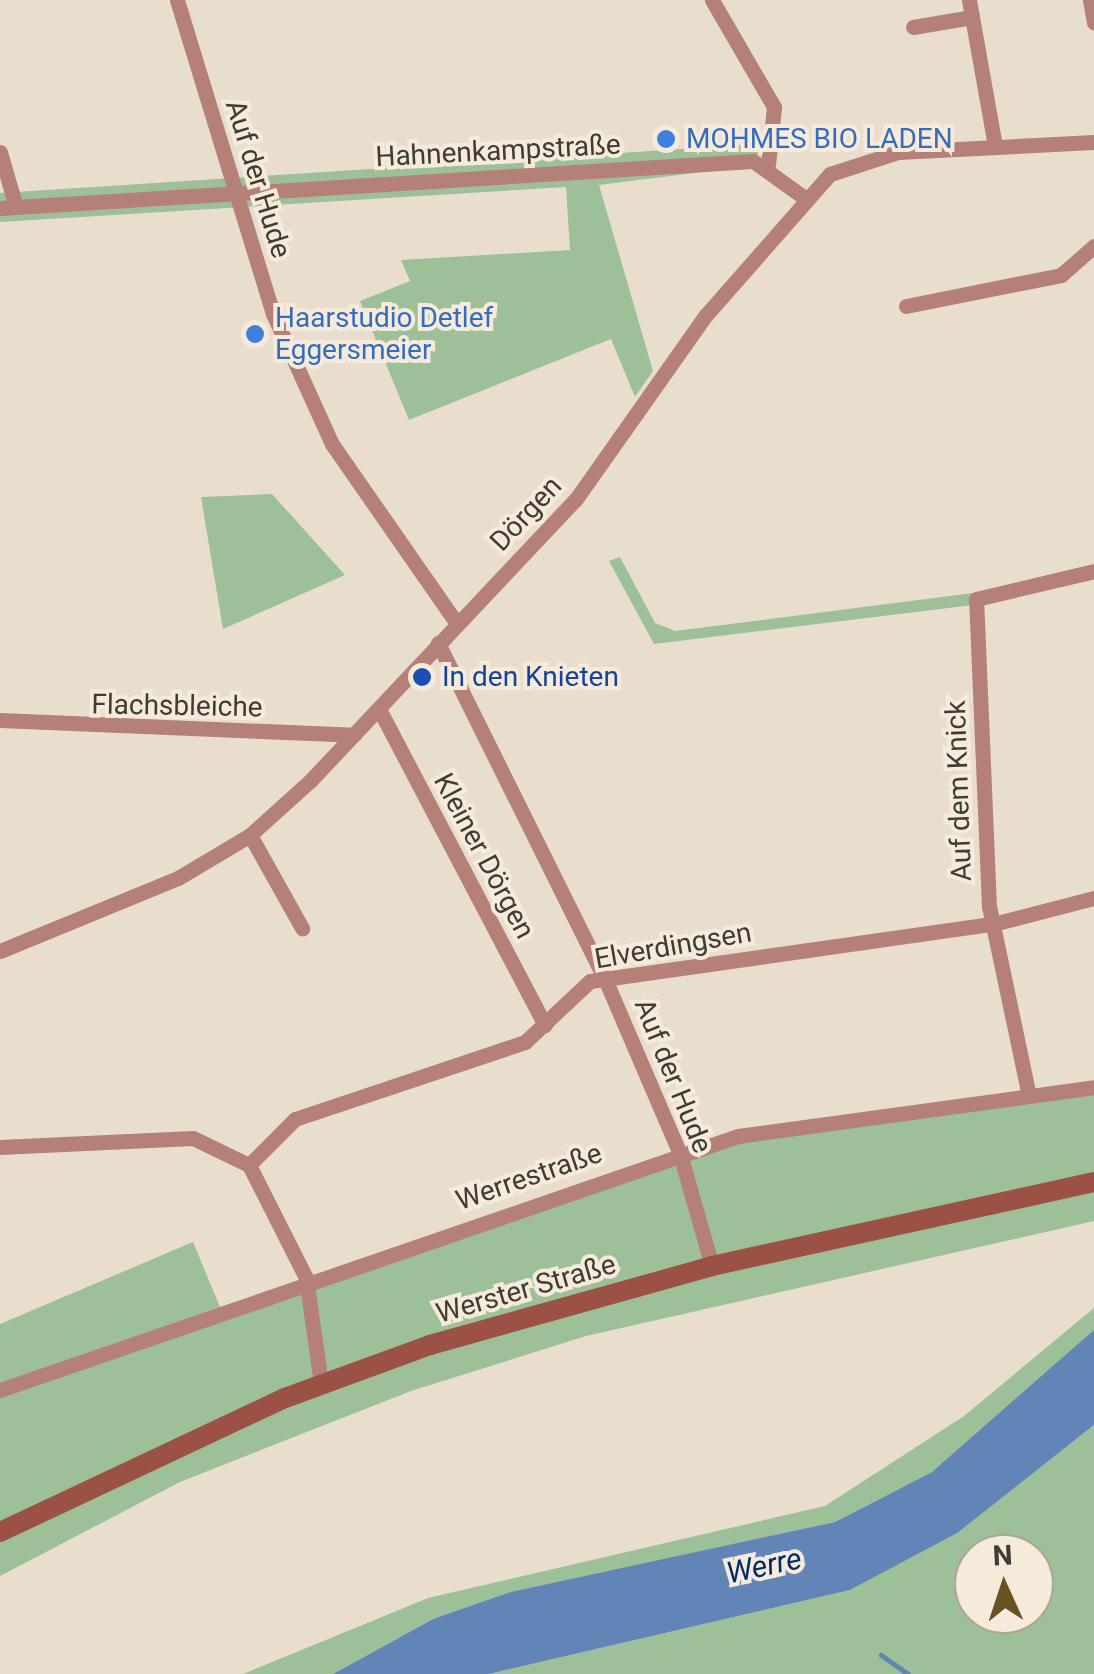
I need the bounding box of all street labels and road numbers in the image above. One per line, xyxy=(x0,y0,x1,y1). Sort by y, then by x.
street label: Auf der Hude xyxy=(218,96,298,262)
street label: Hahnenkampstraße xyxy=(375,128,621,174)
street label: Dörgen xyxy=(483,470,569,558)
street label: Flachsbleiche xyxy=(91,688,263,724)
street label: Auf dem Knick xyxy=(939,700,979,882)
street label: Kleiner Dörgen xyxy=(426,768,542,944)
street label: Elverdingsen xyxy=(592,916,754,976)
street label: Auf der Hude xyxy=(627,994,719,1158)
street label: Werrestraße xyxy=(452,1136,606,1218)
street label: Werster Straße xyxy=(432,1247,620,1331)

